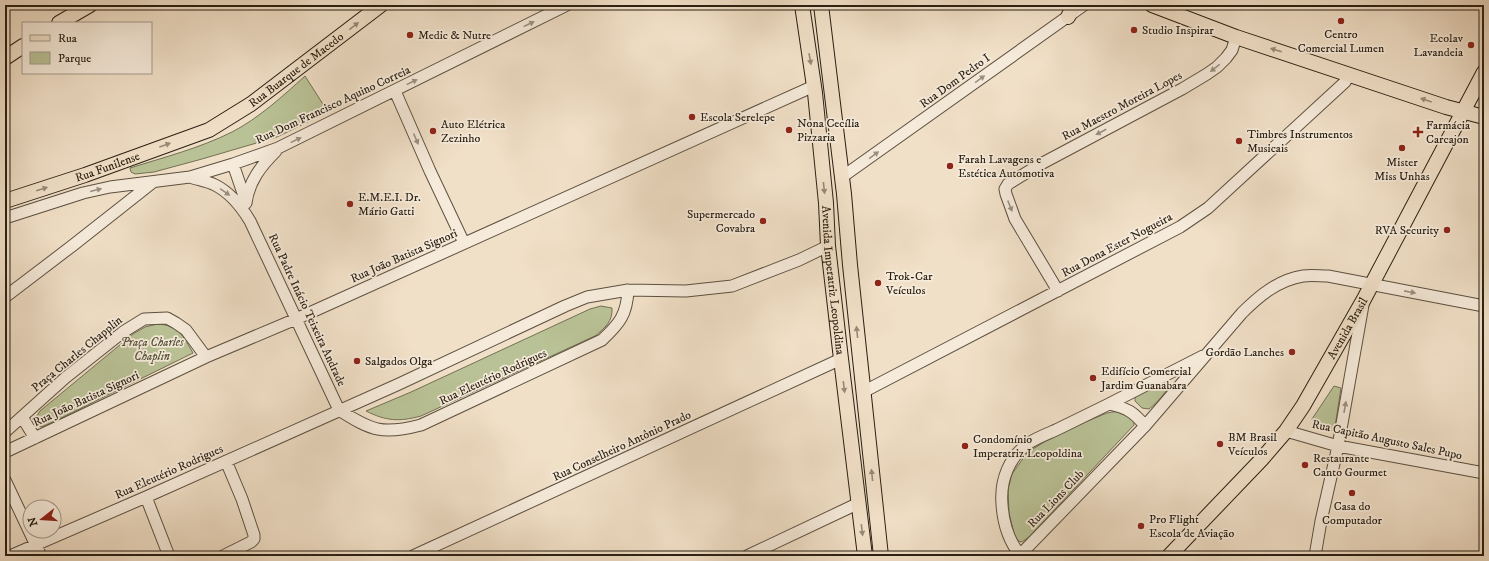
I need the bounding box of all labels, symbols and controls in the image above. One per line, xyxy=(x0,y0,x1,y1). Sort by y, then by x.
marker: Centro Comercial Lumen xyxy=(1336,16,1346,26)
one-way arrow xyxy=(349,21,360,30)
one-way arrow xyxy=(523,21,534,27)
legend xyxy=(22,22,152,74)
place label: Studio Inspirar xyxy=(1142,23,1214,38)
marker: Studio Inspirar xyxy=(1129,25,1139,35)
place label: Centro Comercial Lumen xyxy=(1298,27,1385,56)
place label: Medic & Nutre xyxy=(418,28,491,43)
street label: Rua Buarque de Macedo xyxy=(246,29,347,111)
marker: Medic & Nutre xyxy=(405,30,415,40)
text: Rua xyxy=(58,31,78,46)
place label: Ecolav Lavandeia xyxy=(1414,31,1464,60)
marker: Ecolav Lavandeia xyxy=(1466,40,1476,50)
one-way arrow xyxy=(1270,47,1282,53)
street label: Rua Dom Pedro I xyxy=(917,50,993,112)
text: Parque xyxy=(58,51,91,66)
one-way arrow xyxy=(807,52,813,65)
street label: Rua Dom Francisco Aquino Correia xyxy=(253,62,414,148)
one-way arrow xyxy=(1209,64,1220,73)
street label: Rua Maestro Moreira Lopes xyxy=(1059,68,1185,144)
one-way arrow xyxy=(974,75,985,83)
one-way arrow xyxy=(406,79,418,85)
one-way arrow xyxy=(1420,97,1432,103)
place label: Escola Serelepe xyxy=(700,110,775,125)
marker: Escola Serelepe xyxy=(687,112,697,122)
place label: Nona Cecília Pizzaria xyxy=(797,116,860,145)
place label: Auto Elétrica Zezinho xyxy=(441,117,506,146)
place label: Farmácia Carcajon xyxy=(1426,118,1471,147)
marker: Nona Cecília Pizzaria xyxy=(784,125,794,135)
marker: Auto Elétrica Zezinho xyxy=(428,126,438,136)
place label: Timbres Instrumentos Musicais xyxy=(1247,127,1353,156)
marker: Farmácia Carcajon xyxy=(1413,127,1423,137)
one-way arrow xyxy=(1096,129,1107,135)
one-way arrow xyxy=(413,134,419,145)
marker: Timbres Instrumentos Musicais xyxy=(1234,136,1244,146)
one-way arrow xyxy=(290,137,301,143)
one-way arrow xyxy=(159,142,171,148)
marker: Mister Miss Unhas xyxy=(1397,143,1407,153)
street label: Rua Funilense xyxy=(73,148,142,185)
one-way arrow xyxy=(869,151,879,159)
place label: Farah Lavagens e Estética Automotiva xyxy=(958,152,1055,181)
place label: Mister Miss Unhas xyxy=(1374,155,1430,184)
marker: Farah Lavagens e Estética Automotiva xyxy=(945,161,955,171)
one-way arrow xyxy=(821,182,827,194)
one-way arrow xyxy=(37,186,49,192)
one-way arrow xyxy=(90,187,102,193)
one-way arrow xyxy=(220,188,231,196)
place label: E.M.E.I. Dr. Mário Gatti xyxy=(358,190,421,219)
marker: E.M.E.I. Dr. Mário Gatti xyxy=(345,199,355,209)
one-way arrow xyxy=(1007,200,1013,212)
street label: Avenida Imperatriz Leopoldina xyxy=(819,205,848,356)
place label: Supermercado Covabra xyxy=(687,207,756,236)
street label: Rua Dona Ester Nogueira xyxy=(1059,209,1176,281)
marker: Supermercado Covabra xyxy=(758,216,768,226)
place label: RVA Security xyxy=(1375,223,1439,238)
marker: RVA Security xyxy=(1442,225,1452,235)
street label: Rua João Batista Signori xyxy=(348,226,460,286)
street label: Rua Padre Inácio Teixeira Andrade xyxy=(265,231,349,389)
place label: Trok-Car Veículos xyxy=(885,269,933,298)
marker: Trok-Car Veículos xyxy=(873,278,883,288)
one-way arrow xyxy=(1404,289,1416,295)
street label: Avenida Brasil xyxy=(1324,294,1371,362)
street label: Praça Charles Chapplin xyxy=(29,312,126,395)
one-way arrow xyxy=(854,326,860,338)
park label: Praça Charles Chaplin xyxy=(120,335,184,364)
street label: Rua Eleutério Rodrigues xyxy=(437,345,549,409)
place label: Gordão Lanches xyxy=(1206,345,1284,360)
marker: Gordão Lanches xyxy=(1287,347,1297,357)
place label: Salgados Olga xyxy=(365,354,433,369)
marker: Salgados Olga xyxy=(352,356,362,366)
place label: Edifício Comercial Jardim Guanabara xyxy=(1100,364,1192,393)
street label: Rua João Batista Signori xyxy=(31,368,141,430)
marker: Edifício Comercial Jardim Guanabara xyxy=(1088,373,1098,383)
one-way arrow xyxy=(841,381,847,393)
one-way arrow xyxy=(1342,401,1348,413)
street label: Rua Conselheiro Antônio Prado xyxy=(550,407,694,485)
street label: Rua Capitão Augusto Sales Pupo xyxy=(1310,417,1464,463)
place label: BM Brasil Veículos xyxy=(1227,430,1277,459)
place label: Condomínio Imperatriz Leopoldina xyxy=(973,432,1083,461)
marker: BM Brasil Veículos xyxy=(1215,439,1225,449)
street label: Rua Eleutério Rodrigues xyxy=(113,441,225,503)
marker: Condomínio Imperatriz Leopoldina xyxy=(960,441,970,451)
place label: Restaurante Canto Gourmet xyxy=(1313,451,1387,480)
marker: Restaurante Canto Gourmet xyxy=(1300,460,1310,470)
street label: Rua Lions Club xyxy=(1025,467,1088,531)
one-way arrow xyxy=(869,469,876,482)
marker: Casa do Computador xyxy=(1347,488,1357,498)
north arrow xyxy=(22,499,62,539)
place label: Casa do Computador xyxy=(1322,499,1382,528)
place label: Pro Flight Escola de Aviação xyxy=(1149,512,1234,541)
text: N xyxy=(25,515,41,528)
marker: Pro Flight Escola de Aviação xyxy=(1136,521,1146,531)
one-way arrow xyxy=(859,523,865,536)

